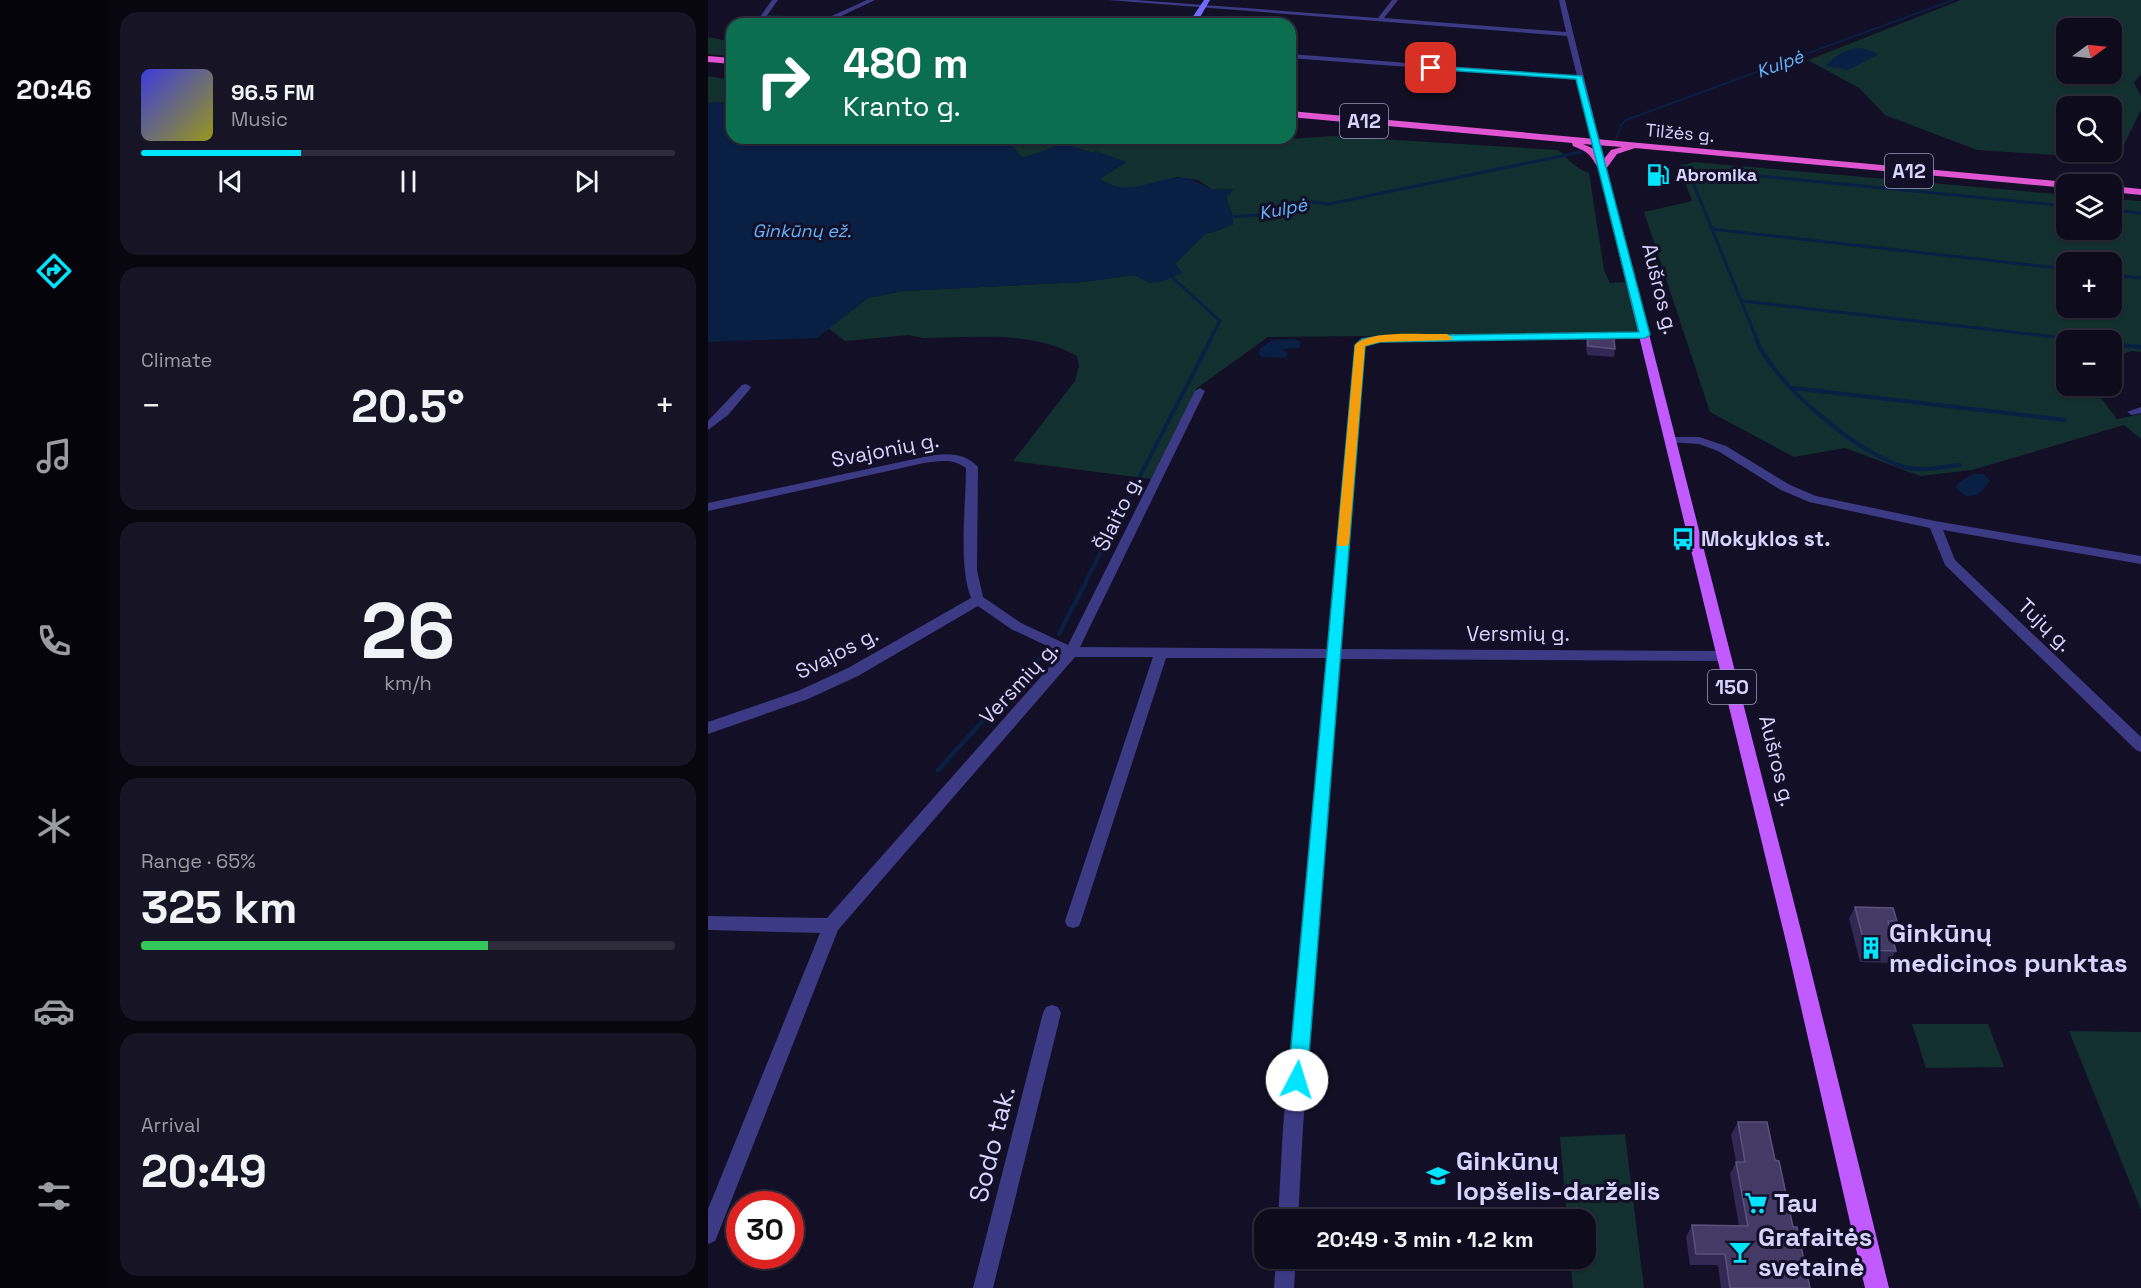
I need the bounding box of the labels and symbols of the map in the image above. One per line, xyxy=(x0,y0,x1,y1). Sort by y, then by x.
north arrow xyxy=(2056,18,2122,84)
pin xyxy=(1405,42,1456,93)
water label: Kulpė xyxy=(1753,44,1808,83)
road number: A12 xyxy=(1340,104,1388,138)
street label: Tilžės g. xyxy=(1645,118,1715,147)
road number: A12 xyxy=(1885,154,1933,188)
fuel station icon: Abromika xyxy=(1645,162,1671,188)
place label: Abromika xyxy=(1676,163,1758,186)
water label: Kulpė xyxy=(1257,192,1310,224)
water label: Ginkūnų ež. xyxy=(753,219,851,242)
street label: Aušros g. xyxy=(1636,241,1685,337)
street label: Svajonių g. xyxy=(829,426,941,473)
street label: Šlaito g. xyxy=(1088,470,1148,555)
place label: Mokyklos st. xyxy=(1701,525,1830,552)
bus stop icon: Mokyklos st. xyxy=(1670,526,1696,552)
street label: Tujų g. xyxy=(2012,592,2078,657)
street label: Svajos g. xyxy=(791,620,883,685)
street label: Versmių g. xyxy=(1466,620,1570,647)
street label: Versmių g. xyxy=(973,636,1064,730)
road number: 150 xyxy=(1708,670,1756,704)
street label: Aušros g. xyxy=(1753,713,1802,809)
place label: Ginkūnų medicinos punktas xyxy=(1889,916,2128,980)
building icon: Ginkūnų medicinos punktas xyxy=(1858,935,1884,961)
position arrow xyxy=(1265,1048,1329,1112)
street label: Sodo tak. xyxy=(961,1082,1023,1206)
place label: Ginkūnų lopšelis-darželis xyxy=(1456,1144,1660,1208)
school or university icon: Ginkūnų lopšelis-darželis xyxy=(1425,1163,1451,1189)
place label: Tau xyxy=(1774,1186,1818,1220)
supermarket icon: Tau xyxy=(1743,1190,1769,1216)
speed limit sign: 30 xyxy=(726,1191,804,1269)
place label: Grafaitės svetainė xyxy=(1758,1220,1872,1284)
bar icon: Grafaitės svetainė xyxy=(1727,1239,1753,1265)

